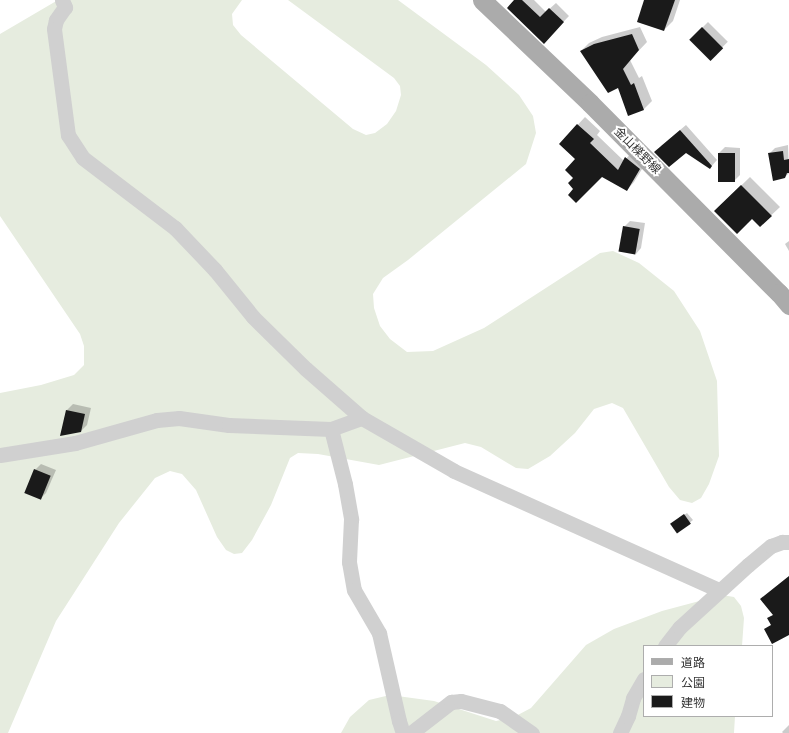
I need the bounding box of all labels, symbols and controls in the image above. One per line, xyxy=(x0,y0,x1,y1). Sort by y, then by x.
street label: 金山檪野線 xyxy=(611,125,663,177)
legend xyxy=(643,645,773,717)
text: 道路 xyxy=(681,656,705,670)
text: 公園 xyxy=(681,676,705,690)
text: 建物 xyxy=(681,696,705,710)

